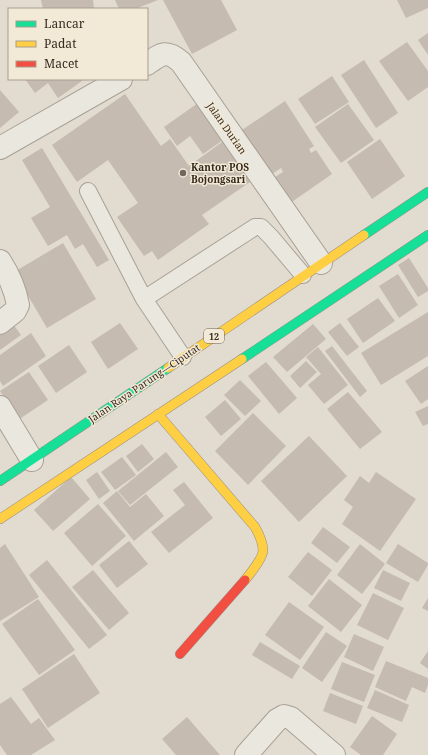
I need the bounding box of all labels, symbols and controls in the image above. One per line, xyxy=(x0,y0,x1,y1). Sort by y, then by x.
legend xyxy=(8,8,148,80)
text: Lancar xyxy=(44,15,85,32)
text: Padat xyxy=(44,35,76,52)
text: Macet xyxy=(44,55,79,72)
street label: Jalan Durian xyxy=(203,98,250,157)
place label: Kantor POS Bojongsari xyxy=(191,160,249,186)
marker: Kantor POS Bojongsari xyxy=(178,168,188,178)
road number: 12 xyxy=(204,329,224,343)
street label: Jalan Raya Parung—Ciputat xyxy=(85,340,203,426)

